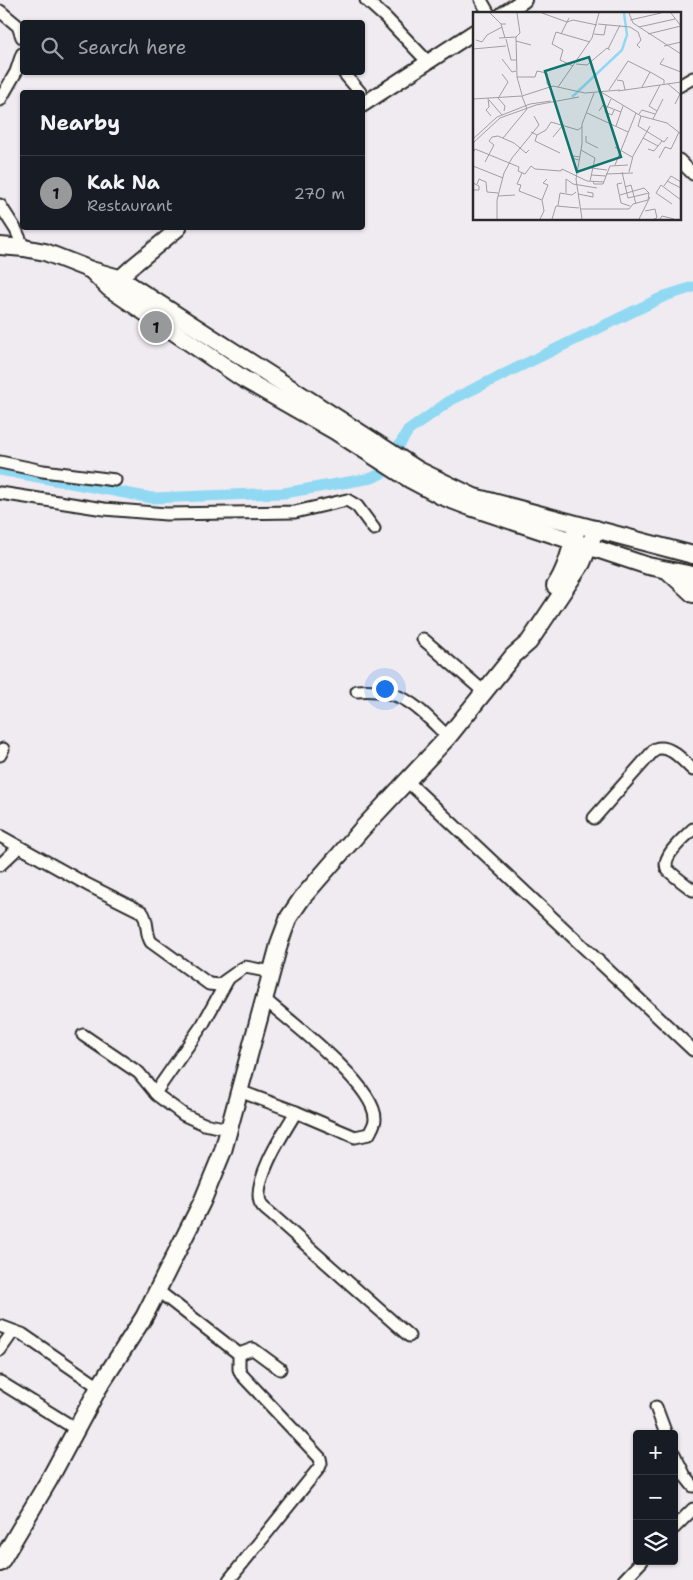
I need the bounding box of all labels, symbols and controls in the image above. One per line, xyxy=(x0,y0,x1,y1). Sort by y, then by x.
inset map xyxy=(473,12,680,220)
search box xyxy=(20,20,365,75)
icon: search xyxy=(38,34,66,62)
text: Search here xyxy=(78,35,187,60)
text: Nearby xyxy=(40,109,120,137)
text: Kak Na xyxy=(87,170,160,195)
text: 1 xyxy=(52,183,60,204)
text: 270 m xyxy=(294,183,345,204)
text: Restaurant xyxy=(87,195,173,216)
pin: 1 xyxy=(140,308,172,346)
your location xyxy=(372,676,398,702)
map controls xyxy=(633,1430,678,1565)
button: + xyxy=(633,1430,678,1475)
button: − xyxy=(633,1475,678,1520)
button: layers xyxy=(633,1520,678,1565)

